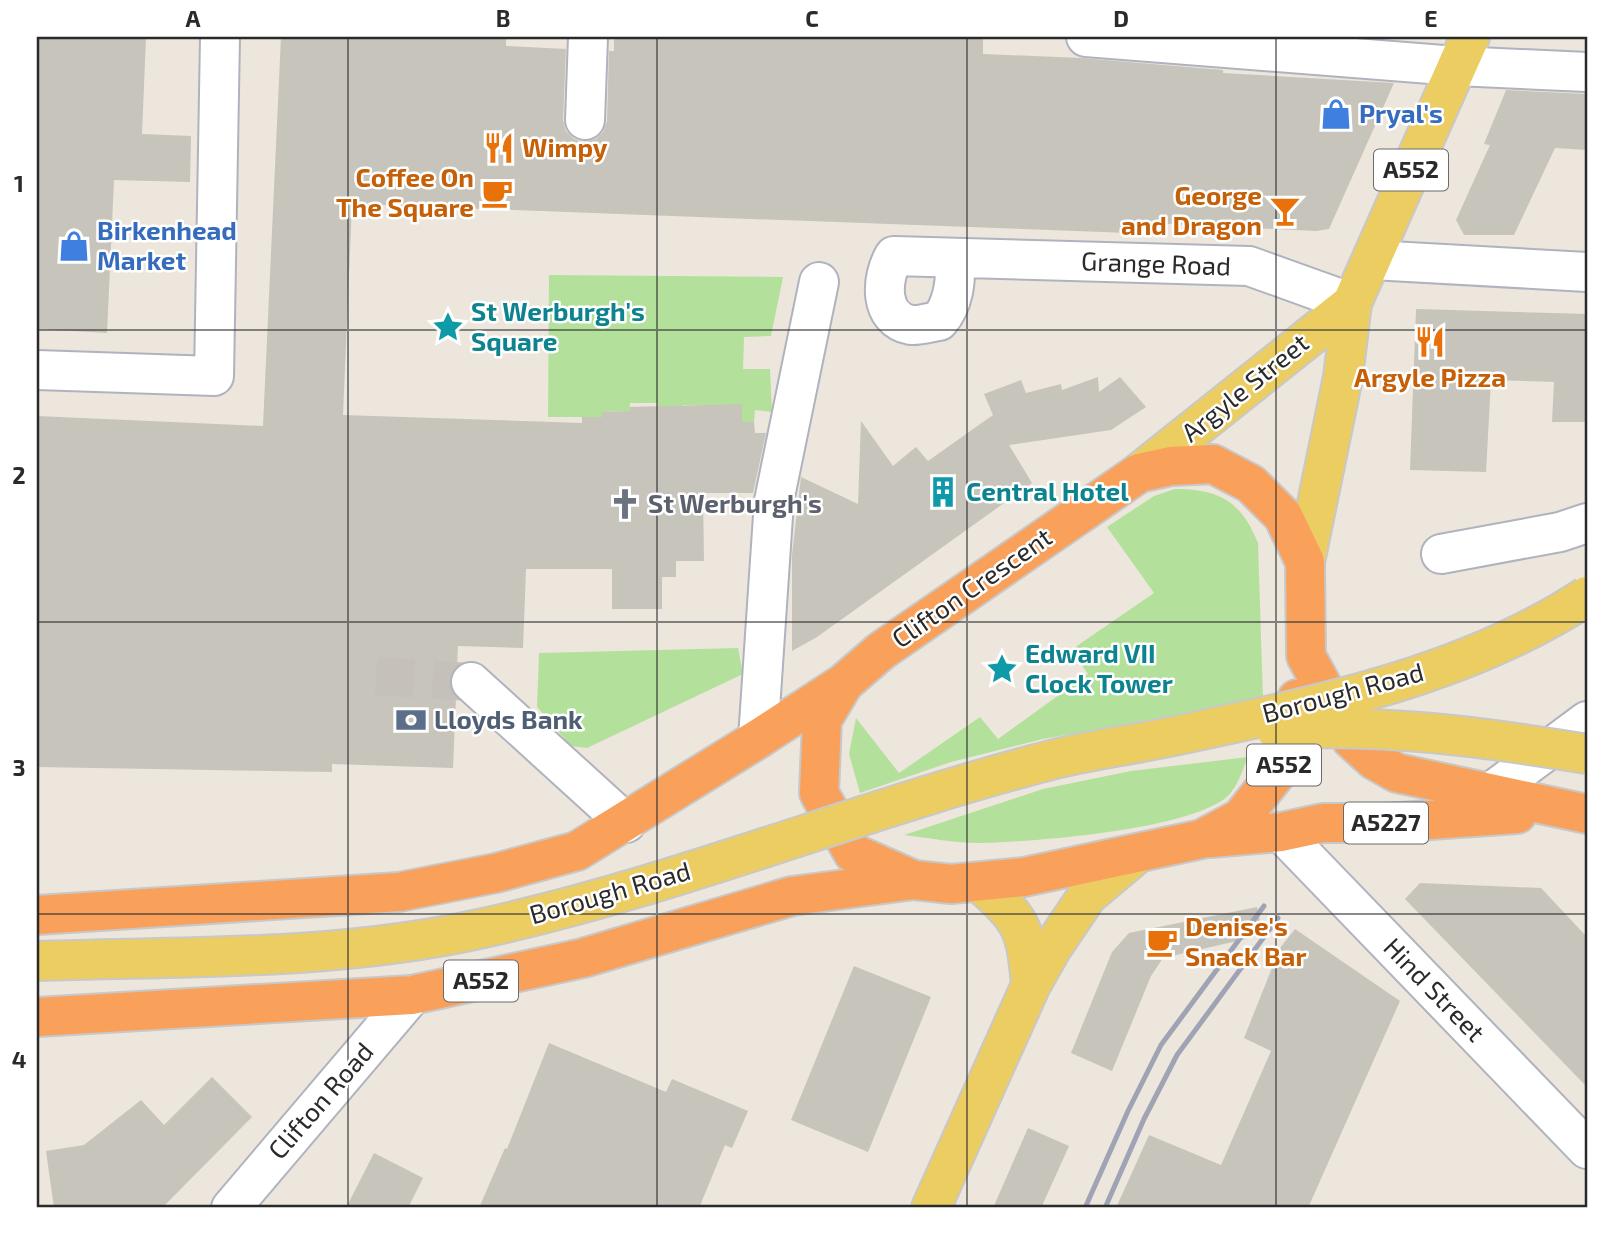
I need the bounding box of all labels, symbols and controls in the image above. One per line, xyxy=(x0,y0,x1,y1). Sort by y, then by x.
text: A xyxy=(185,4,201,32)
text: B xyxy=(496,4,510,32)
text: C xyxy=(805,4,819,32)
text: D xyxy=(1113,4,1129,32)
text: E xyxy=(1424,4,1438,32)
shop icon: Pryal's xyxy=(1319,97,1353,131)
place label: Pryal's xyxy=(1359,97,1443,129)
restaurant icon: Wimpy xyxy=(482,131,516,165)
place label: Wimpy xyxy=(522,131,608,163)
road number: A552 xyxy=(1374,150,1448,190)
place label: Coffee On The Square xyxy=(336,161,474,222)
text: 1 xyxy=(14,169,24,197)
cafe icon: Coffee On The Square xyxy=(480,176,514,210)
place label: George and Dragon xyxy=(1121,179,1262,240)
bar icon: George and Dragon xyxy=(1268,194,1302,228)
place label: Birkenhead Market xyxy=(97,214,237,275)
shop icon: Birkenhead Market xyxy=(57,229,91,263)
street label: Grange Road xyxy=(1080,244,1232,281)
place label: St Werburgh's Square xyxy=(471,295,645,356)
place icon: St Werburgh's Square xyxy=(431,310,465,344)
restaurant icon: Argyle Pizza xyxy=(1413,325,1447,359)
street label: Argyle Street xyxy=(1174,326,1314,447)
place label: Argyle Pizza xyxy=(1354,361,1506,393)
text: 2 xyxy=(12,461,26,489)
building icon: Central Hotel xyxy=(926,475,960,509)
place label: Central Hotel xyxy=(966,475,1129,506)
church icon: St Werburgh's xyxy=(608,487,642,521)
place label: St Werburgh's xyxy=(648,487,822,518)
street label: Clifton Crescent xyxy=(885,520,1057,653)
place label: Edward VII Clock Tower xyxy=(1025,637,1173,698)
place icon: Edward VII Clock Tower xyxy=(985,652,1019,686)
street label: Borough Road xyxy=(1258,655,1427,728)
bank icon: Lloyds Bank xyxy=(394,703,428,737)
place label: Lloyds Bank xyxy=(434,703,583,735)
road number: A552 xyxy=(1247,744,1321,786)
text: 3 xyxy=(12,753,26,781)
road number: A5227 xyxy=(1344,802,1428,844)
street label: Borough Road xyxy=(526,854,694,929)
place label: Denise's Snack Bar xyxy=(1185,910,1307,971)
cafe icon: Denise's Snack Bar xyxy=(1145,925,1179,959)
street label: Hind Street xyxy=(1378,931,1492,1047)
road number: A552 xyxy=(444,960,518,1001)
street label: Clifton Road xyxy=(261,1035,379,1165)
text: 4 xyxy=(12,1045,26,1073)

